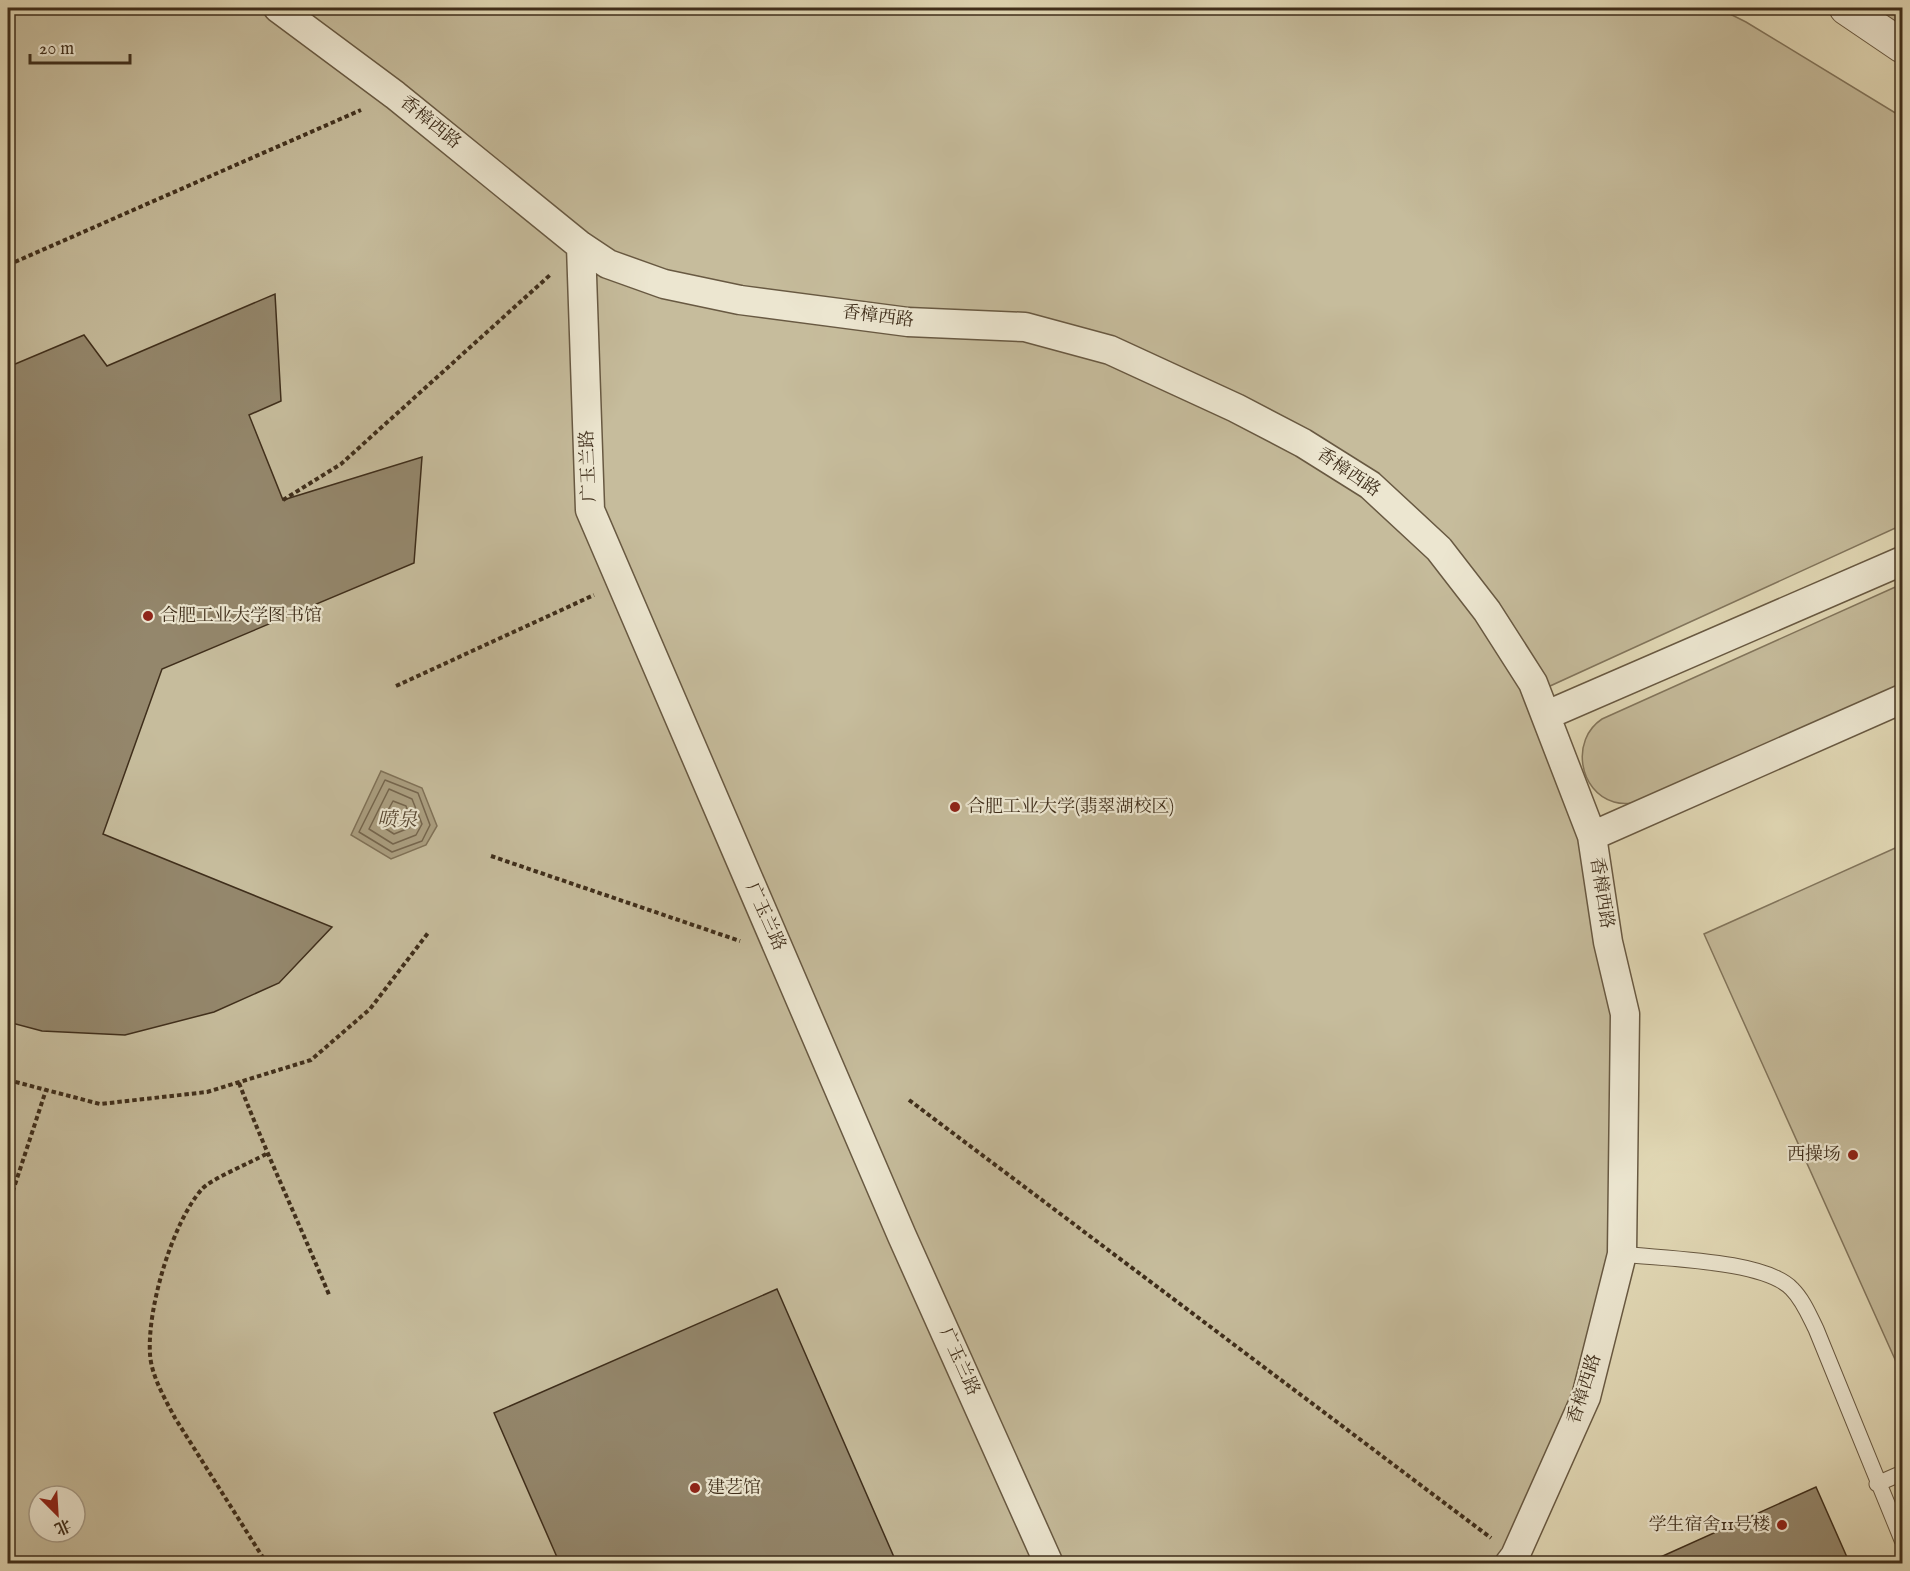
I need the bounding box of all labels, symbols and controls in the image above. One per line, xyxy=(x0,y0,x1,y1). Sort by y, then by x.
scale bar xyxy=(30,27,130,65)
text: 20 m xyxy=(39,38,74,61)
street label: 香樟西路 xyxy=(395,91,465,155)
street label: 香樟西路 xyxy=(841,301,915,333)
street label: 广玉兰路 xyxy=(576,430,602,502)
street label: 香樟西路 xyxy=(1312,443,1384,503)
place label: 合肥工业大学图书馆 xyxy=(160,605,322,628)
marker: 合肥工业大学图书馆 xyxy=(141,609,155,623)
place label: 合肥工业大学(翡翠湖校区) xyxy=(967,796,1174,819)
marker: 合肥工业大学(翡翠湖校区) xyxy=(948,800,962,814)
water label: 喷泉 xyxy=(377,808,418,833)
street label: 香樟西路 xyxy=(1584,856,1618,930)
street label: 广玉兰路 xyxy=(740,879,790,955)
place label: 西操场 xyxy=(1787,1144,1841,1167)
marker: 西操场 xyxy=(1846,1148,1860,1162)
street label: 广玉兰路 xyxy=(934,1324,984,1400)
street label: 香樟西路 xyxy=(1563,1351,1607,1427)
place label: 建艺馆 xyxy=(707,1477,761,1500)
marker: 建艺馆 xyxy=(688,1481,702,1495)
north arrow xyxy=(27,1484,87,1544)
text: 北 xyxy=(51,1513,74,1538)
place label: 学生宿舍11号楼 xyxy=(1649,1514,1770,1537)
marker: 学生宿舍11号楼 xyxy=(1775,1518,1789,1532)

